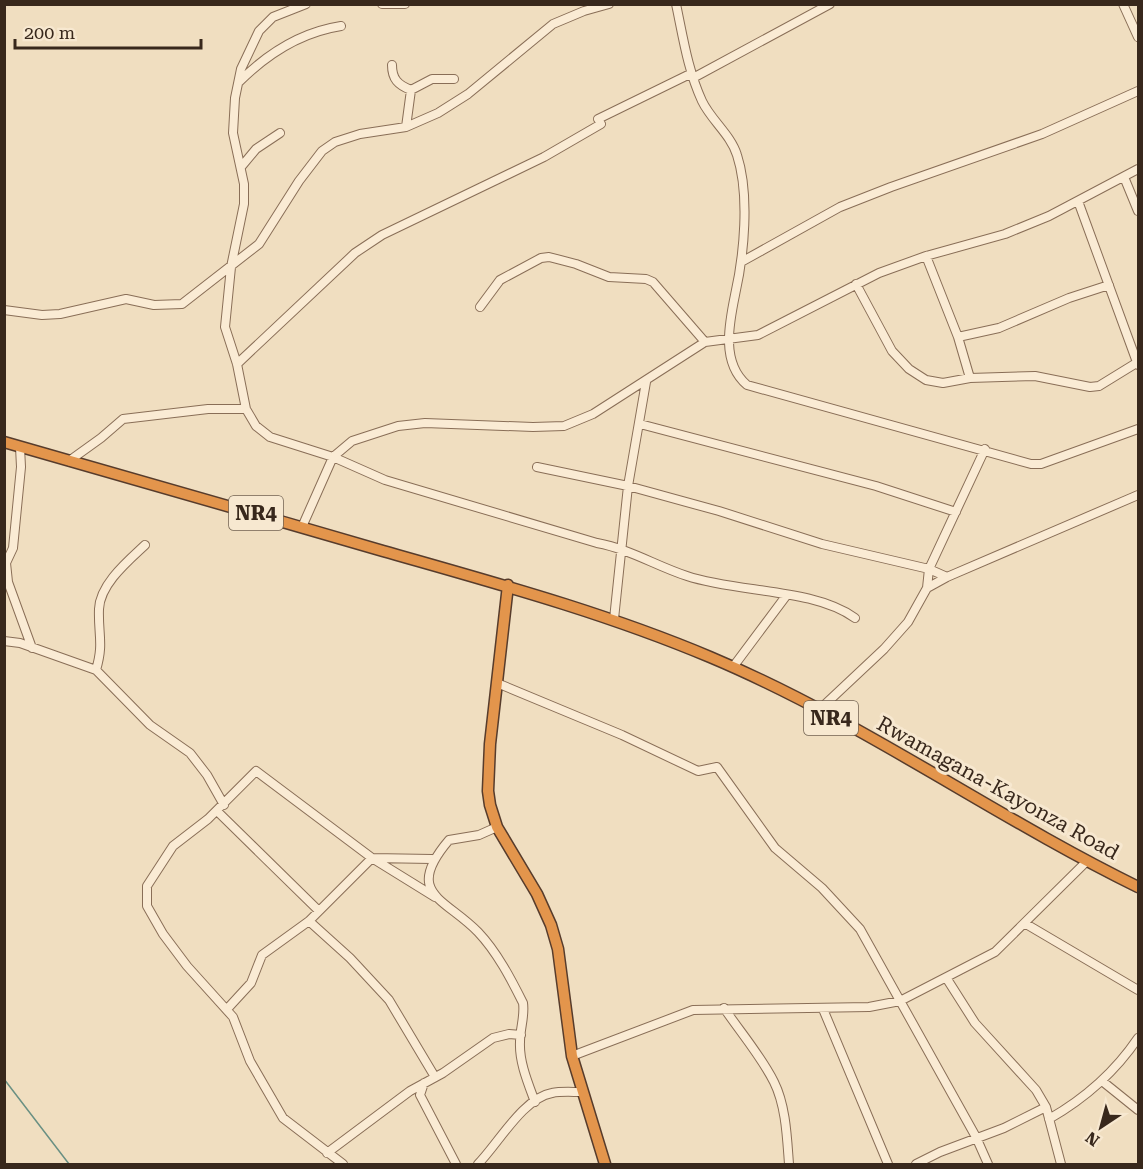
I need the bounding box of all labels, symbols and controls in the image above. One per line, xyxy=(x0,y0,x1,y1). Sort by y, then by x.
scale bar xyxy=(15,12,201,50)
text: 200 m xyxy=(24,22,75,43)
road number: NR4 xyxy=(229,496,283,530)
road number: NR4 xyxy=(804,701,858,735)
street label: Rwamagana-Kayonza Road xyxy=(873,711,1124,865)
north arrow xyxy=(1071,1097,1131,1157)
text: N xyxy=(1082,1127,1103,1150)

